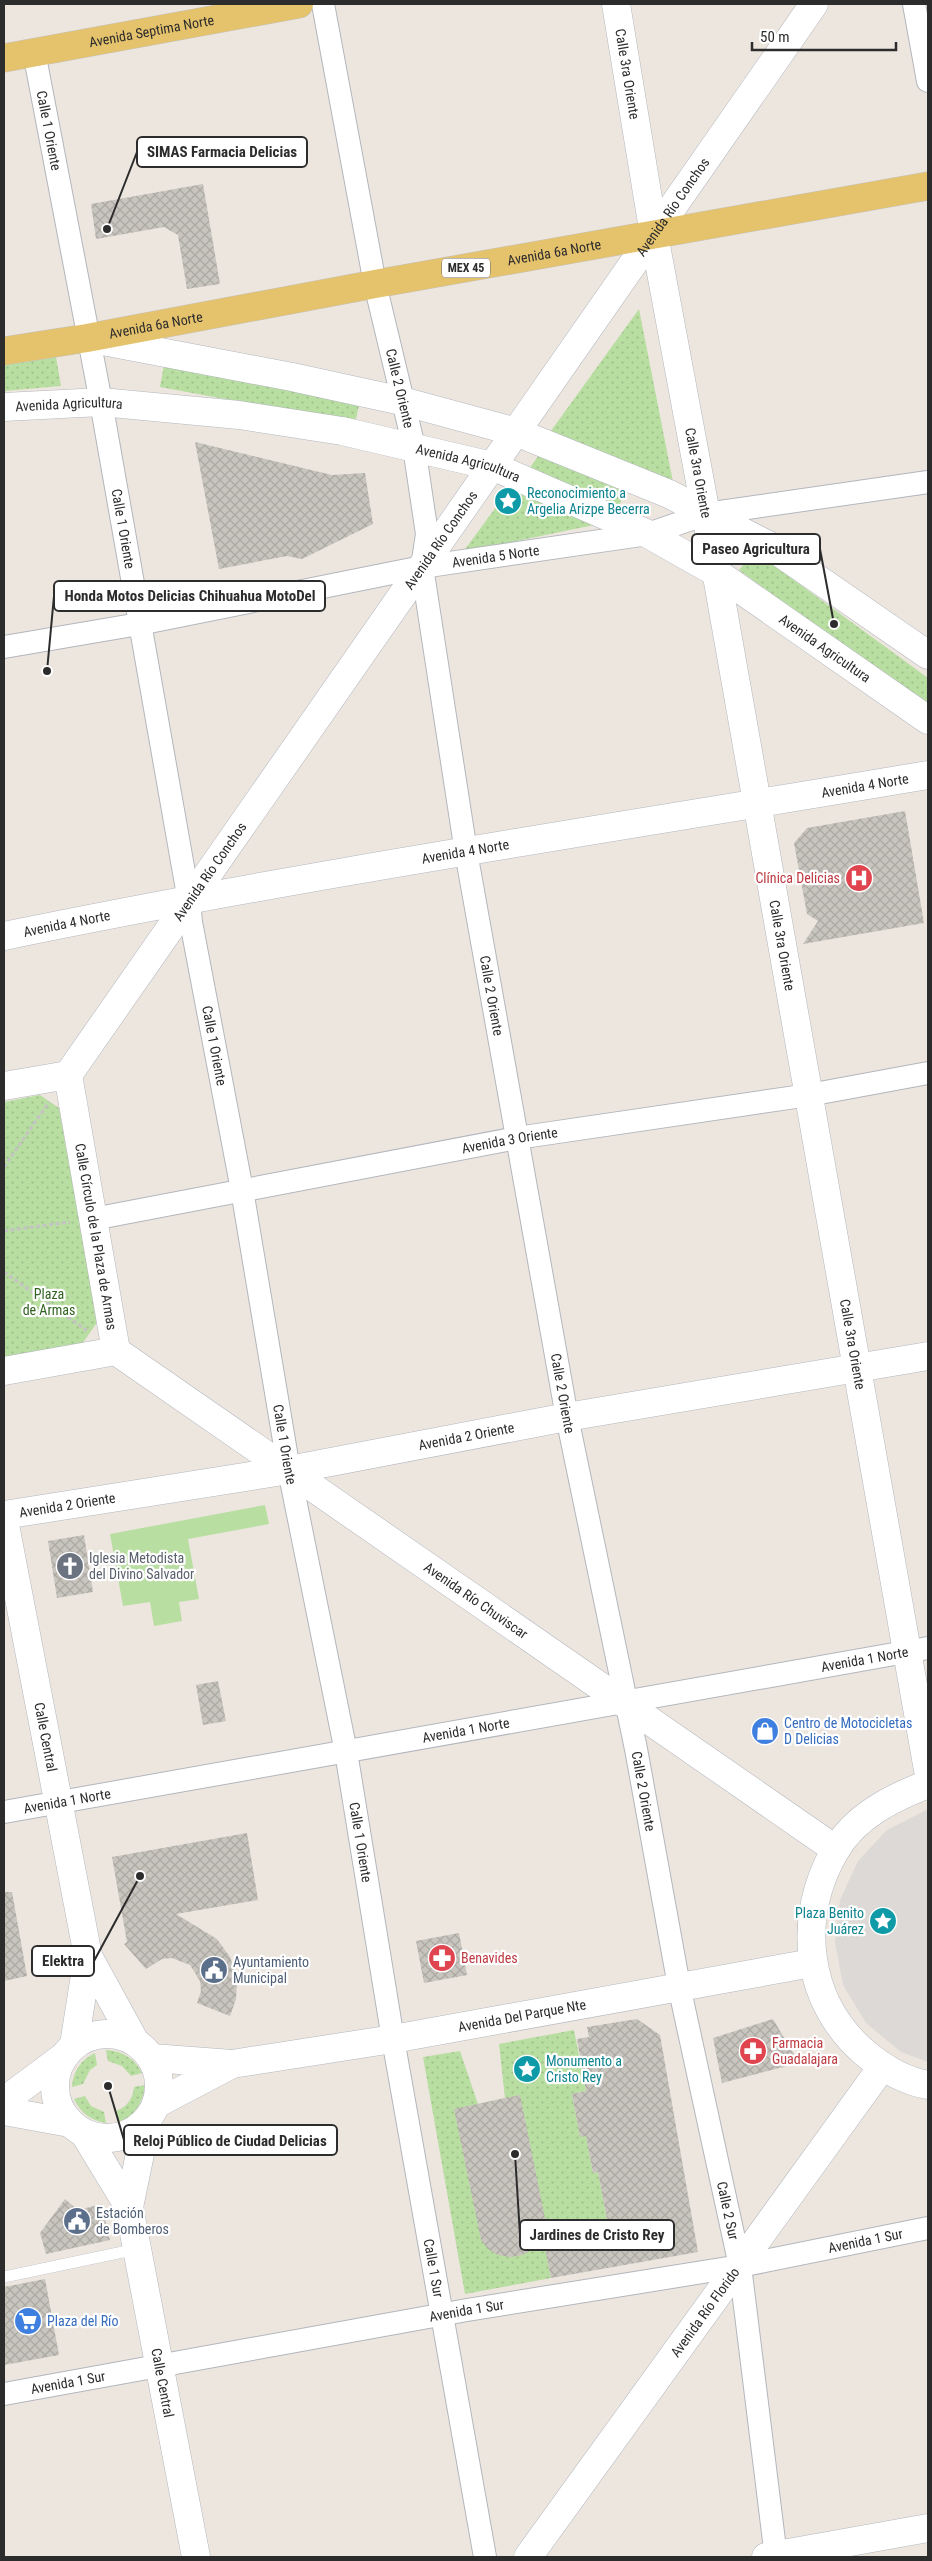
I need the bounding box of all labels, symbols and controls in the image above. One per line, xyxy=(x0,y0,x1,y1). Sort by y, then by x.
street label: Avenida Septima Norte xyxy=(88,12,216,50)
scale bar xyxy=(752,20,896,52)
street label: Calle 3ra Oriente xyxy=(612,28,643,121)
text: 50 m xyxy=(760,28,790,46)
street label: Calle 1 Oriente xyxy=(34,89,65,172)
callout: SIMAS Farmacia Delicias xyxy=(137,137,307,167)
text: SIMAS Farmacia Delicias xyxy=(147,143,297,161)
street label: Avenida Río Conchos xyxy=(633,154,713,259)
street label: Avenida 6a Norte xyxy=(506,236,603,268)
road number: MEX 45 xyxy=(442,258,490,278)
street label: Avenida 6a Norte xyxy=(108,308,204,342)
street label: Calle 2 Oriente xyxy=(383,347,417,430)
street label: Avenida Agricultura xyxy=(15,394,123,414)
street label: Calle 3ra Oriente xyxy=(682,426,715,520)
street label: Avenida Agricultura xyxy=(414,441,523,485)
place label: Reconocimiento a Argelia Arizpe Becerra xyxy=(527,485,650,517)
place icon: Reconocimiento a Argelia Arizpe Becerra xyxy=(493,486,523,516)
street label: Calle 1 Oriente xyxy=(108,487,138,570)
street label: Avenida Río Conchos xyxy=(401,488,481,592)
callout: Paseo Agricultura xyxy=(692,534,820,564)
text: Paseo Agricultura xyxy=(702,540,810,558)
street label: Avenida 5 Norte xyxy=(451,542,541,571)
callout: Honda Motos Delicias Chihuahua MotoDel xyxy=(54,581,325,611)
text: Honda Motos Delicias Chihuahua MotoDel xyxy=(64,587,316,605)
street label: Avenida Agricultura xyxy=(776,611,874,686)
street label: Avenida 4 Norte xyxy=(820,770,910,801)
street label: Avenida Río Conchos xyxy=(170,819,250,924)
street label: Avenida 4 Norte xyxy=(420,836,511,867)
hospital icon: Clínica Delicias xyxy=(844,863,874,893)
place label: Clínica Delicias xyxy=(755,870,840,886)
street label: Calle 3ra Oriente xyxy=(766,899,798,992)
street label: Avenida 4 Norte xyxy=(22,907,112,940)
street label: Calle 2 Oriente xyxy=(477,954,507,1037)
street label: Calle 1 Oriente xyxy=(199,1004,230,1087)
street label: Avenida 3 Oriente xyxy=(460,1124,559,1156)
street label: Calle Círculo de la Plaza de Armas xyxy=(72,1142,120,1331)
park label: Plaza de Armas xyxy=(23,1286,75,1318)
street label: Calle 3ra Oriente xyxy=(837,1298,869,1391)
street label: Calle 2 Oriente xyxy=(548,1352,578,1435)
street label: Calle 1 Oriente xyxy=(270,1403,300,1486)
street label: Avenida 2 Oriente xyxy=(417,1419,516,1453)
street label: Avenida 2 Oriente xyxy=(18,1489,117,1521)
place label: Iglesia Metodista del Divino Salvador xyxy=(89,1550,194,1582)
church icon: Iglesia Metodista del Divino Salvador xyxy=(55,1551,85,1581)
street label: Avenida Río Chuviscar xyxy=(421,1559,531,1642)
street label: Avenida 1 Norte xyxy=(820,1644,910,1675)
street label: Calle Central xyxy=(31,1701,60,1773)
street label: Avenida 1 Norte xyxy=(421,1714,511,1746)
place label: Centro de Motocicletas D Delicias xyxy=(784,1715,912,1747)
shop icon: Centro de Motocicletas D Delicias xyxy=(750,1716,780,1746)
street label: Calle 2 Oriente xyxy=(629,1750,659,1833)
street label: Avenida 1 Norte xyxy=(22,1785,112,1816)
street label: Calle 1 Oriente xyxy=(346,1801,375,1884)
place label: Plaza Benito Juárez xyxy=(795,1905,864,1937)
place icon: Plaza Benito Juárez xyxy=(868,1906,898,1936)
pharmacy icon: Benavides xyxy=(427,1943,457,1973)
callout: Elektra xyxy=(32,1946,94,1976)
place label: Benavides xyxy=(461,1950,518,1966)
text: Elektra xyxy=(42,1952,84,1970)
place label: Ayuntamiento Municipal xyxy=(233,1954,309,1986)
public building icon: Ayuntamiento Municipal xyxy=(199,1955,229,1985)
street label: Avenida Del Parque Nte xyxy=(457,1996,588,2035)
place label: Farmacia Guadalajara xyxy=(772,2035,838,2067)
pharmacy icon: Farmacia Guadalajara xyxy=(738,2036,768,2066)
place label: Monumento a Cristo Rey xyxy=(546,2053,622,2085)
place icon: Monumento a Cristo Rey xyxy=(512,2054,542,2084)
callout: Reloj Público de Ciudad Delicias xyxy=(124,2125,337,2155)
text: Reloj Público de Ciudad Delicias xyxy=(133,2132,327,2150)
street label: Calle 2 Sur xyxy=(714,2180,742,2241)
place label: Estación de Bomberos xyxy=(96,2205,169,2237)
public building icon: Estación de Bomberos xyxy=(62,2206,92,2236)
callout: Jardines de Cristo Rey xyxy=(520,2220,674,2250)
street label: Avenida 1 Sur xyxy=(827,2225,904,2256)
text: Jardines de Cristo Rey xyxy=(530,2226,665,2244)
street label: Calle 1 Sur xyxy=(421,2237,447,2299)
street label: Avenida Río Florido xyxy=(667,2264,743,2360)
street label: Avenida 1 Sur xyxy=(428,2296,505,2325)
supermarket icon: Plaza del Río xyxy=(13,2306,43,2336)
place label: Plaza del Río xyxy=(47,2313,118,2329)
street label: Calle Central xyxy=(148,2347,177,2419)
street label: Avenida 1 Sur xyxy=(29,2368,107,2397)

